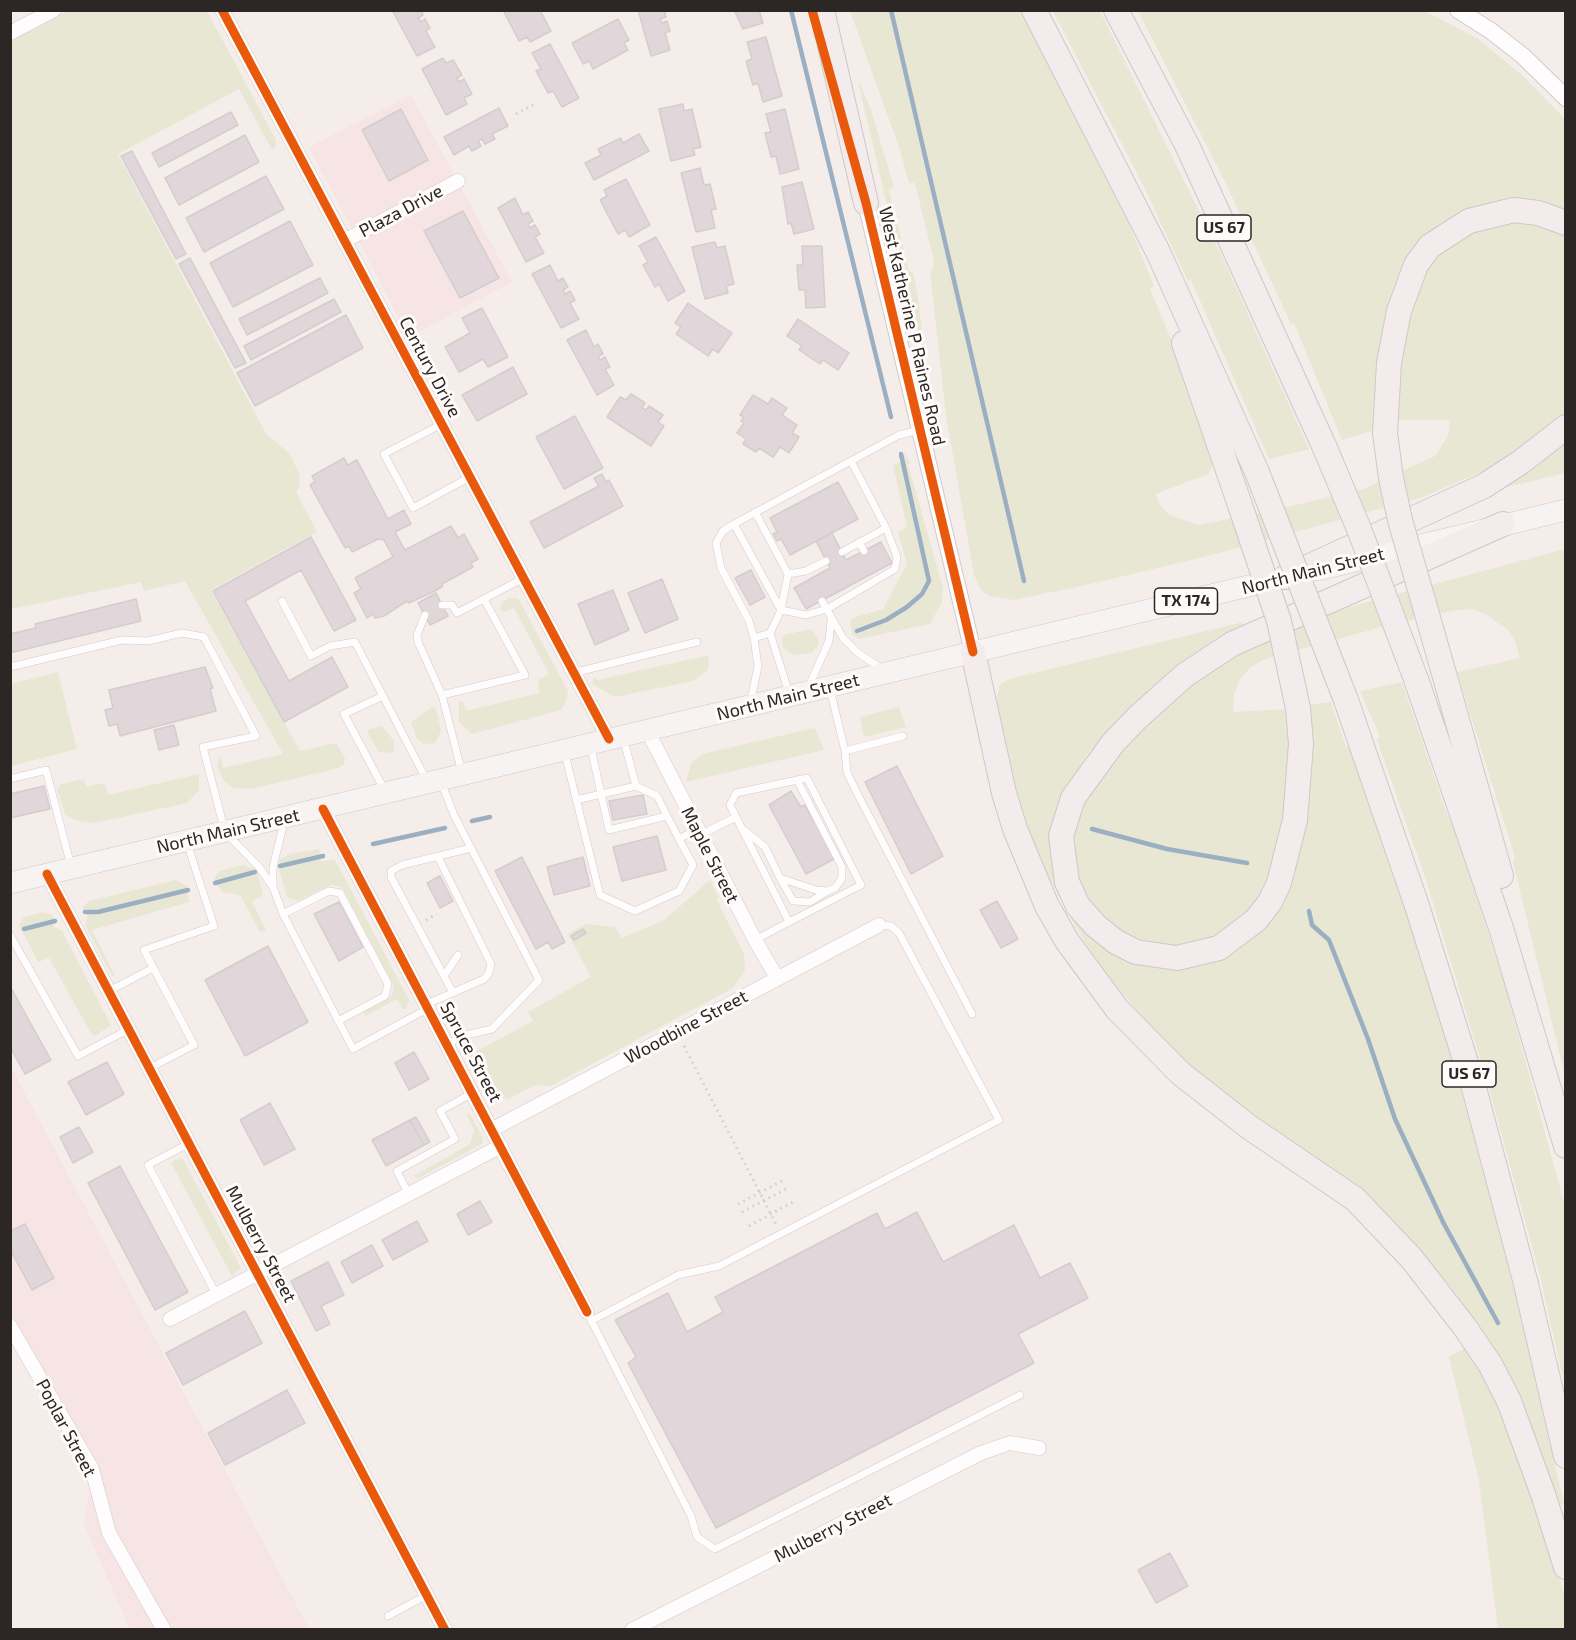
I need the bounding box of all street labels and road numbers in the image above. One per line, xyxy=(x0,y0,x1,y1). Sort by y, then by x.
street label: Plaza Drive xyxy=(355,180,447,242)
street label: West Katherine P Raines Road xyxy=(874,204,950,448)
road number: US 67 xyxy=(1197,215,1251,241)
street label: Century Drive xyxy=(394,313,466,421)
street label: North Main Street xyxy=(1240,543,1386,599)
road number: TX 174 xyxy=(1154,588,1218,614)
street label: North Main Street xyxy=(715,669,861,725)
street label: Maple Street xyxy=(677,803,743,907)
street label: North Main Street xyxy=(154,804,302,858)
street label: Woodbine Street xyxy=(621,985,751,1069)
street label: Spruce Street xyxy=(436,998,506,1106)
road number: US 67 xyxy=(1442,1061,1496,1087)
street label: Mulberry Street xyxy=(221,1182,301,1306)
street label: Poplar Street xyxy=(31,1375,101,1481)
street label: Mulberry Street xyxy=(770,1489,896,1567)

